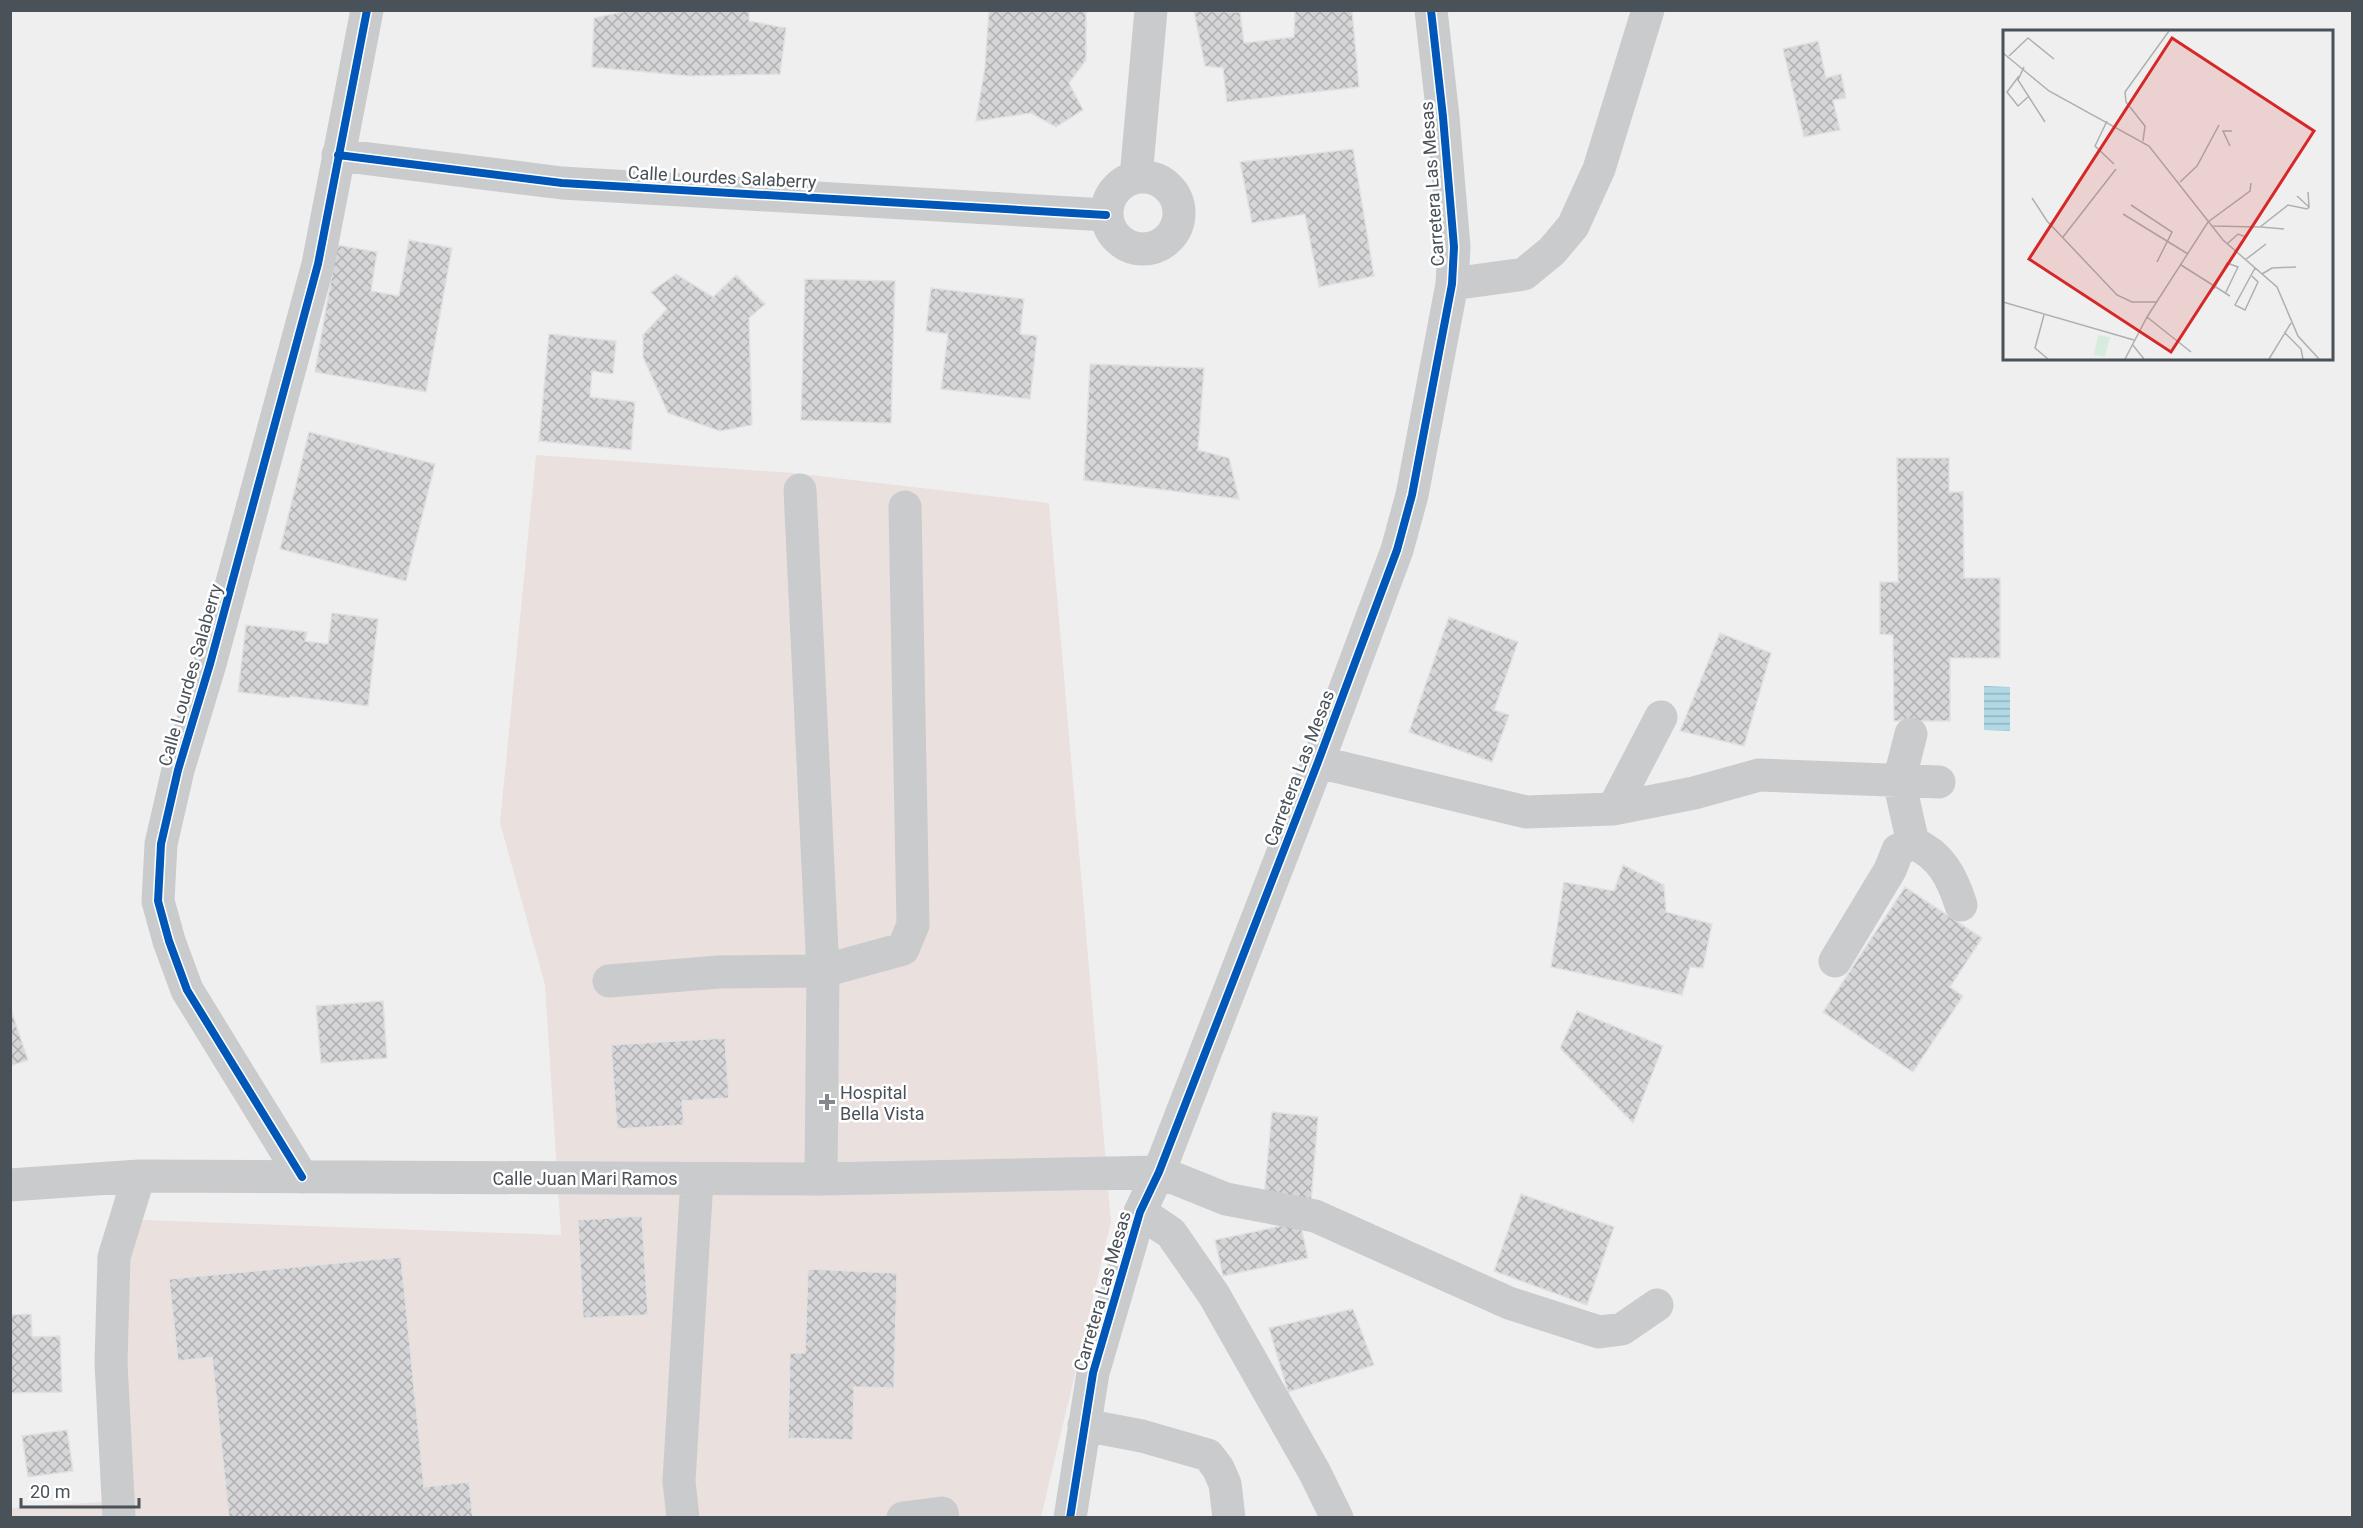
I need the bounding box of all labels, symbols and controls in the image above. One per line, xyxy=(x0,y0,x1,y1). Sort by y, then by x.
inset map xyxy=(2003,30,2333,360)
street label: Carretera Las Mesas xyxy=(1416,101,1448,267)
street label: Calle Lourdes Salaberry xyxy=(627,162,817,192)
street label: Calle Lourdes Salaberry xyxy=(154,581,226,769)
street label: Carretera Las Mesas xyxy=(1260,687,1338,849)
place label: Hospital Bella Vista xyxy=(840,1082,925,1124)
marker: Hospital Bella Vista xyxy=(818,1093,836,1111)
street label: Calle Juan Mari Ramos xyxy=(493,1168,678,1189)
street label: Carretera Las Mesas xyxy=(1069,1209,1135,1373)
scale bar xyxy=(21,1471,140,1509)
text: 20 m xyxy=(30,1481,70,1502)

